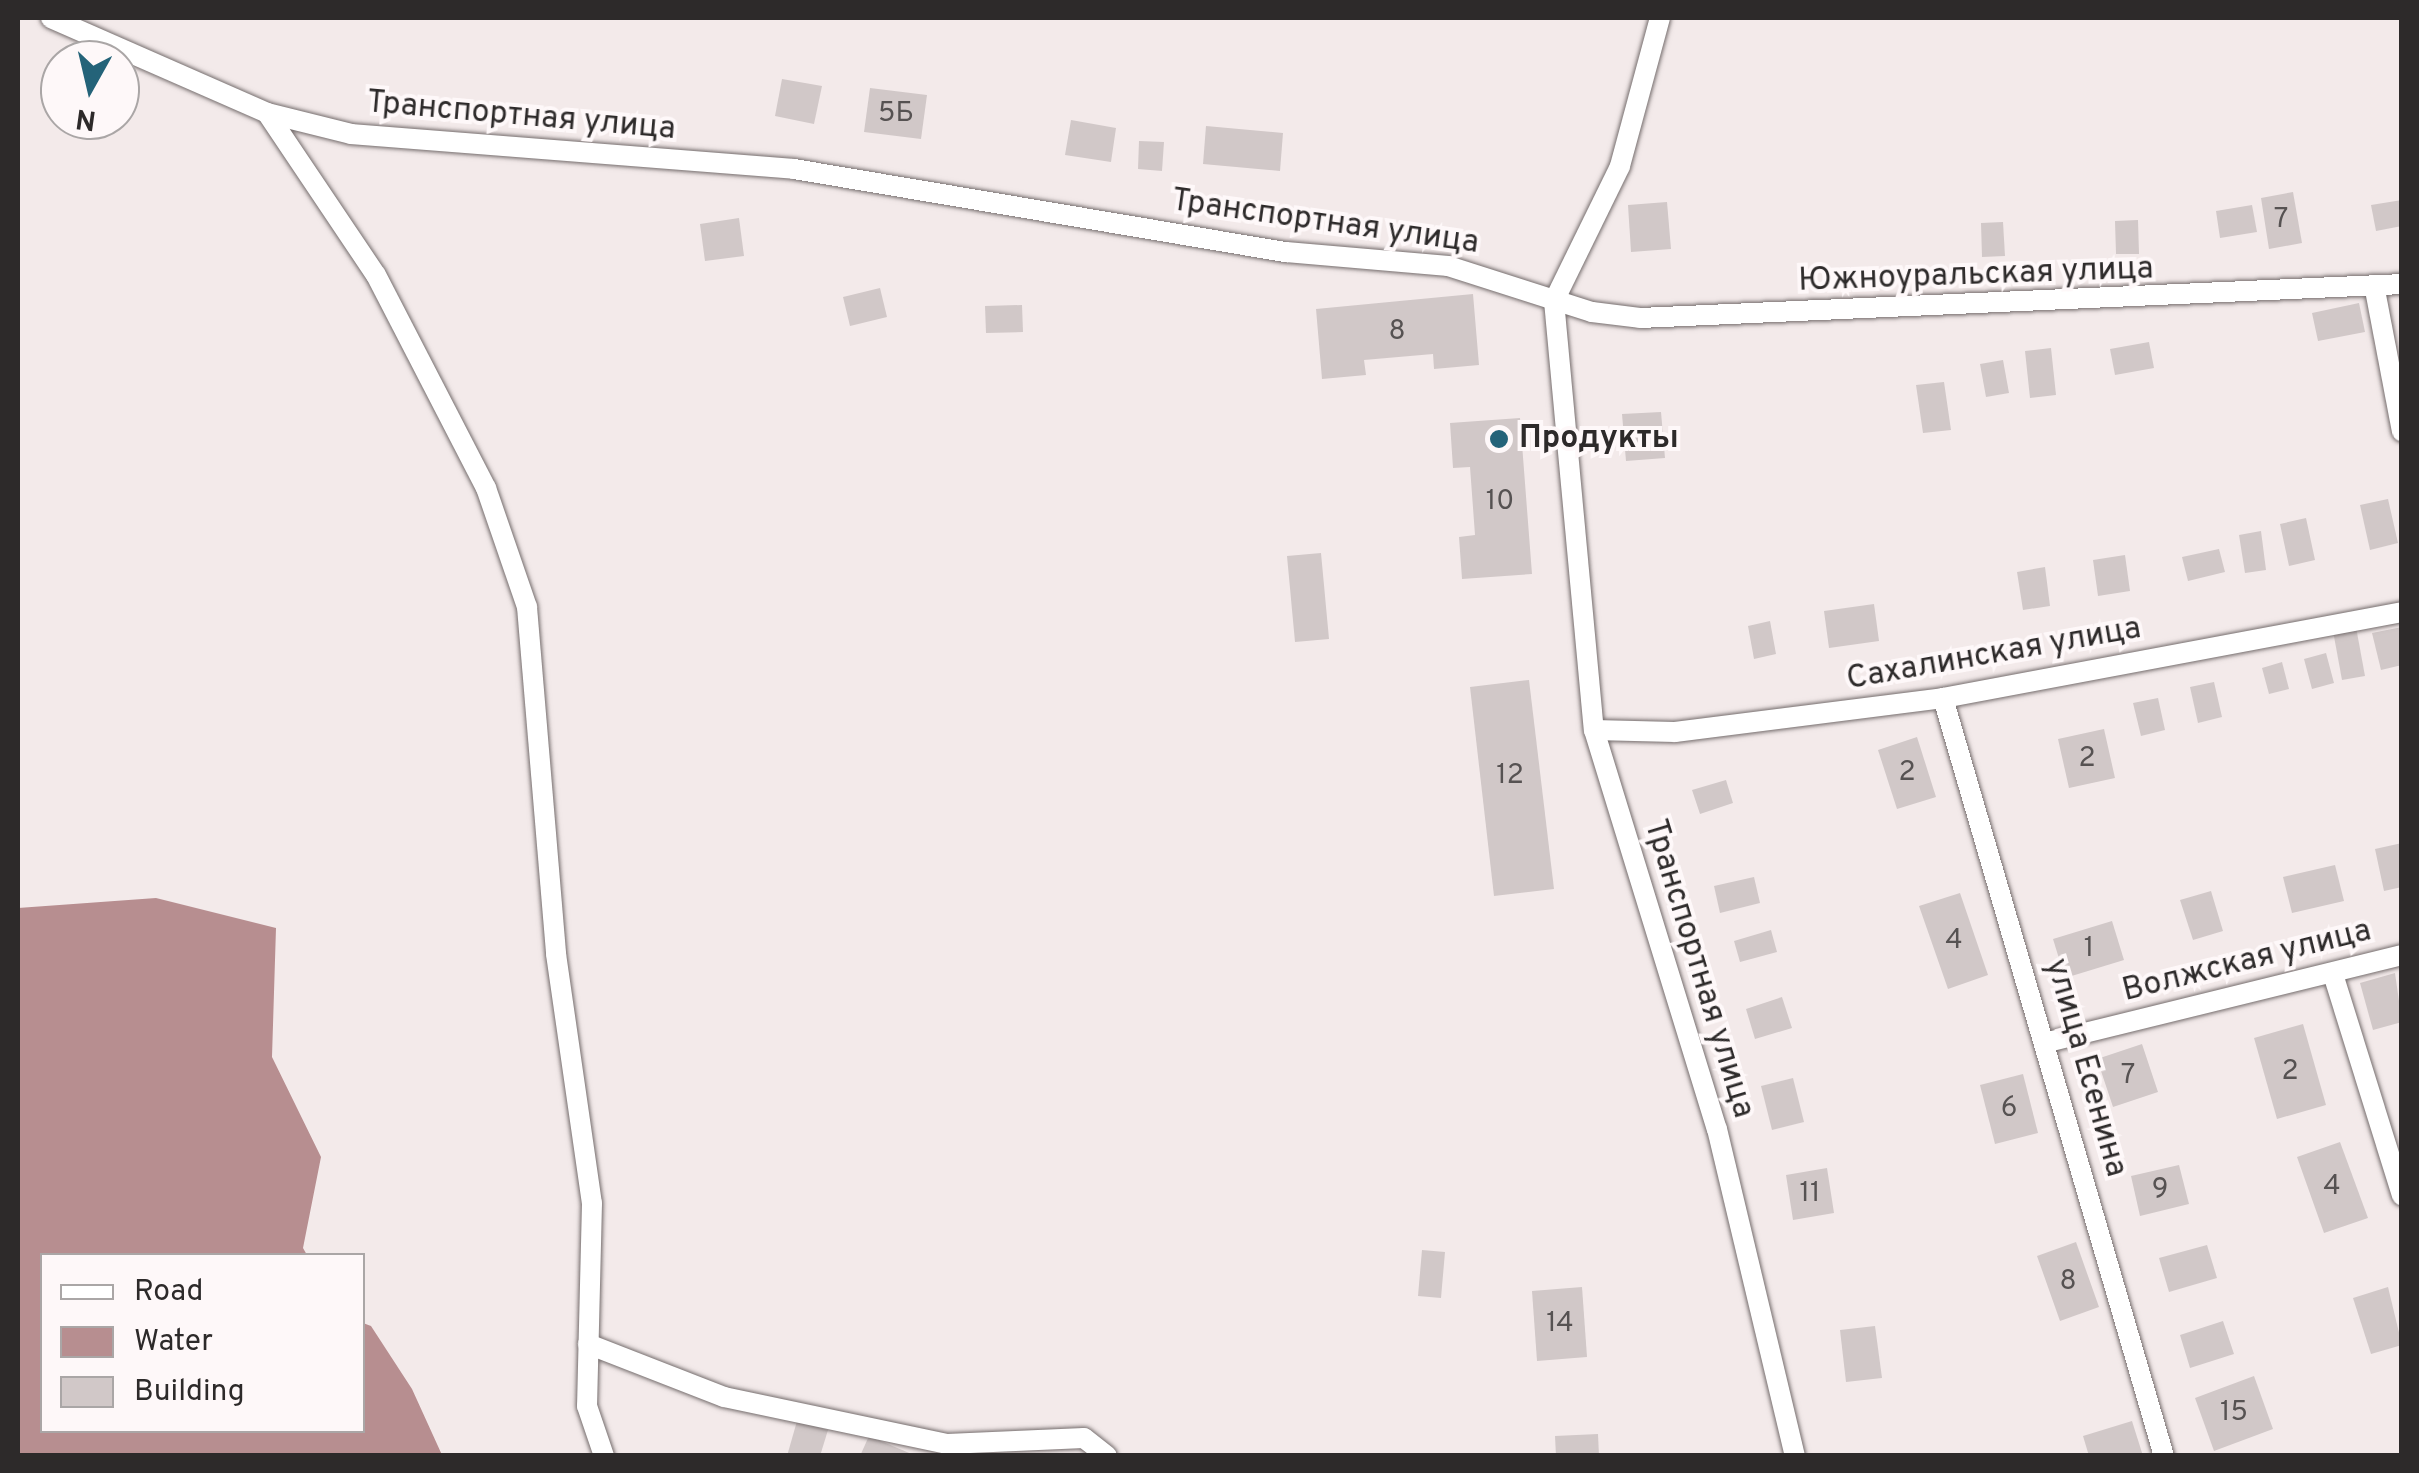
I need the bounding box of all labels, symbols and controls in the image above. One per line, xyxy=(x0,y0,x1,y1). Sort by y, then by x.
north arrow xyxy=(40,40,140,140)
street label: Транспортная улица xyxy=(365,84,677,150)
house number: 5Б xyxy=(878,97,914,131)
text: N xyxy=(74,99,99,137)
street label: Транспортная улица xyxy=(1169,182,1481,264)
house number: 7 xyxy=(2274,203,2288,237)
street label: Южноуральская улица xyxy=(1798,251,2154,301)
house number: 8 xyxy=(1388,315,1406,349)
place label: Продукты xyxy=(1519,420,1679,458)
marker: Продукты xyxy=(1488,428,1510,450)
house number: 10 xyxy=(1486,485,1514,519)
street label: Сахалинская улица xyxy=(1844,610,2144,700)
house number: 2 xyxy=(2078,742,2096,776)
house number: 2 xyxy=(1898,756,1916,790)
house number: 12 xyxy=(1496,759,1524,793)
street label: Транспортная улица xyxy=(1634,815,1762,1123)
street label: Волжская улица xyxy=(2119,913,2375,1011)
house number: 4 xyxy=(1945,924,1963,958)
house number: 1 xyxy=(2084,932,2094,966)
street label: улица Есенина xyxy=(2036,954,2134,1182)
house number: 2 xyxy=(2281,1055,2299,1089)
house number: 7 xyxy=(2121,1059,2135,1093)
house number: 6 xyxy=(2001,1092,2017,1126)
house number: 4 xyxy=(2323,1170,2341,1204)
house number: 9 xyxy=(2152,1173,2168,1207)
house number: 11 xyxy=(1800,1177,1820,1211)
legend xyxy=(40,1253,365,1433)
house number: 8 xyxy=(2059,1265,2077,1299)
text: Road xyxy=(134,1274,203,1311)
house number: 14 xyxy=(1546,1307,1574,1341)
text: Water xyxy=(134,1324,213,1361)
text: Building xyxy=(134,1374,245,1411)
house number: 15 xyxy=(2220,1396,2248,1430)

